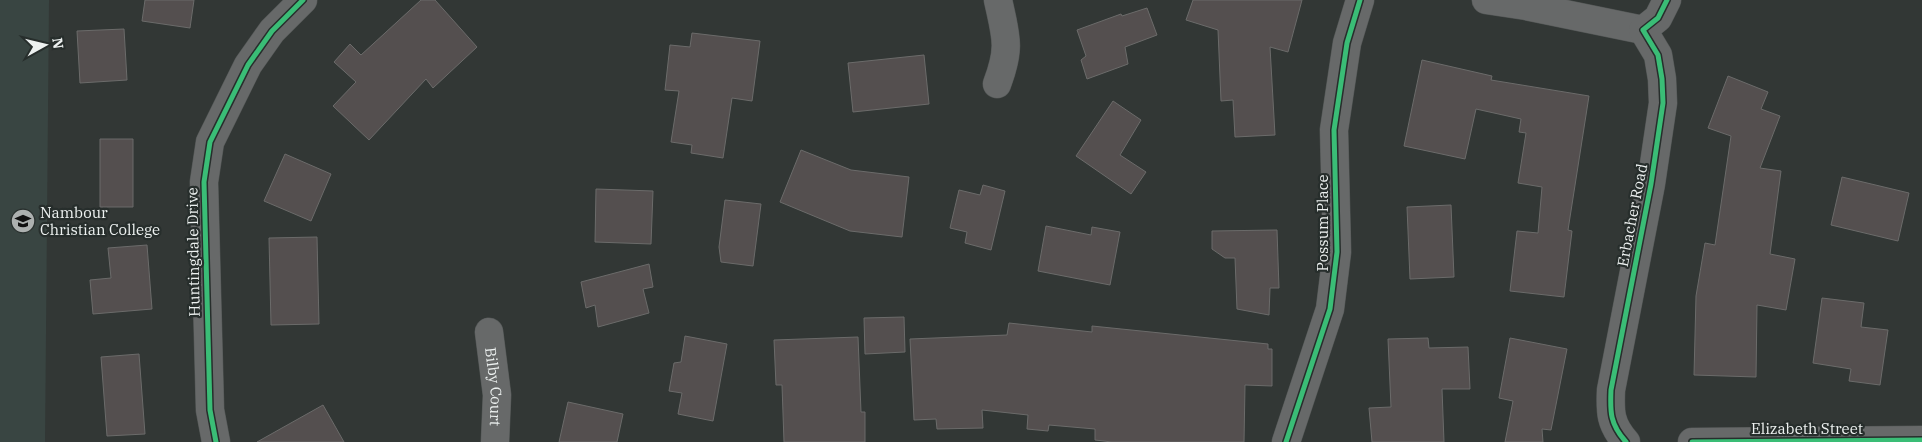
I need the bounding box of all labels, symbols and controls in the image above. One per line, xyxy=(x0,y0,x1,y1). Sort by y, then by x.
north arrow xyxy=(20,20,70,70)
text: N xyxy=(48,36,68,50)
street label: Erbacher Road xyxy=(1613,162,1651,268)
street label: Possum Place xyxy=(1313,175,1332,271)
street label: Huntingdale Drive xyxy=(182,187,204,317)
place label: Nambour Christian College xyxy=(40,203,160,239)
school or university icon: Nambour Christian College xyxy=(10,208,36,234)
street label: Bilby Court xyxy=(482,346,507,426)
street label: Elizabeth Street xyxy=(1751,419,1863,438)

